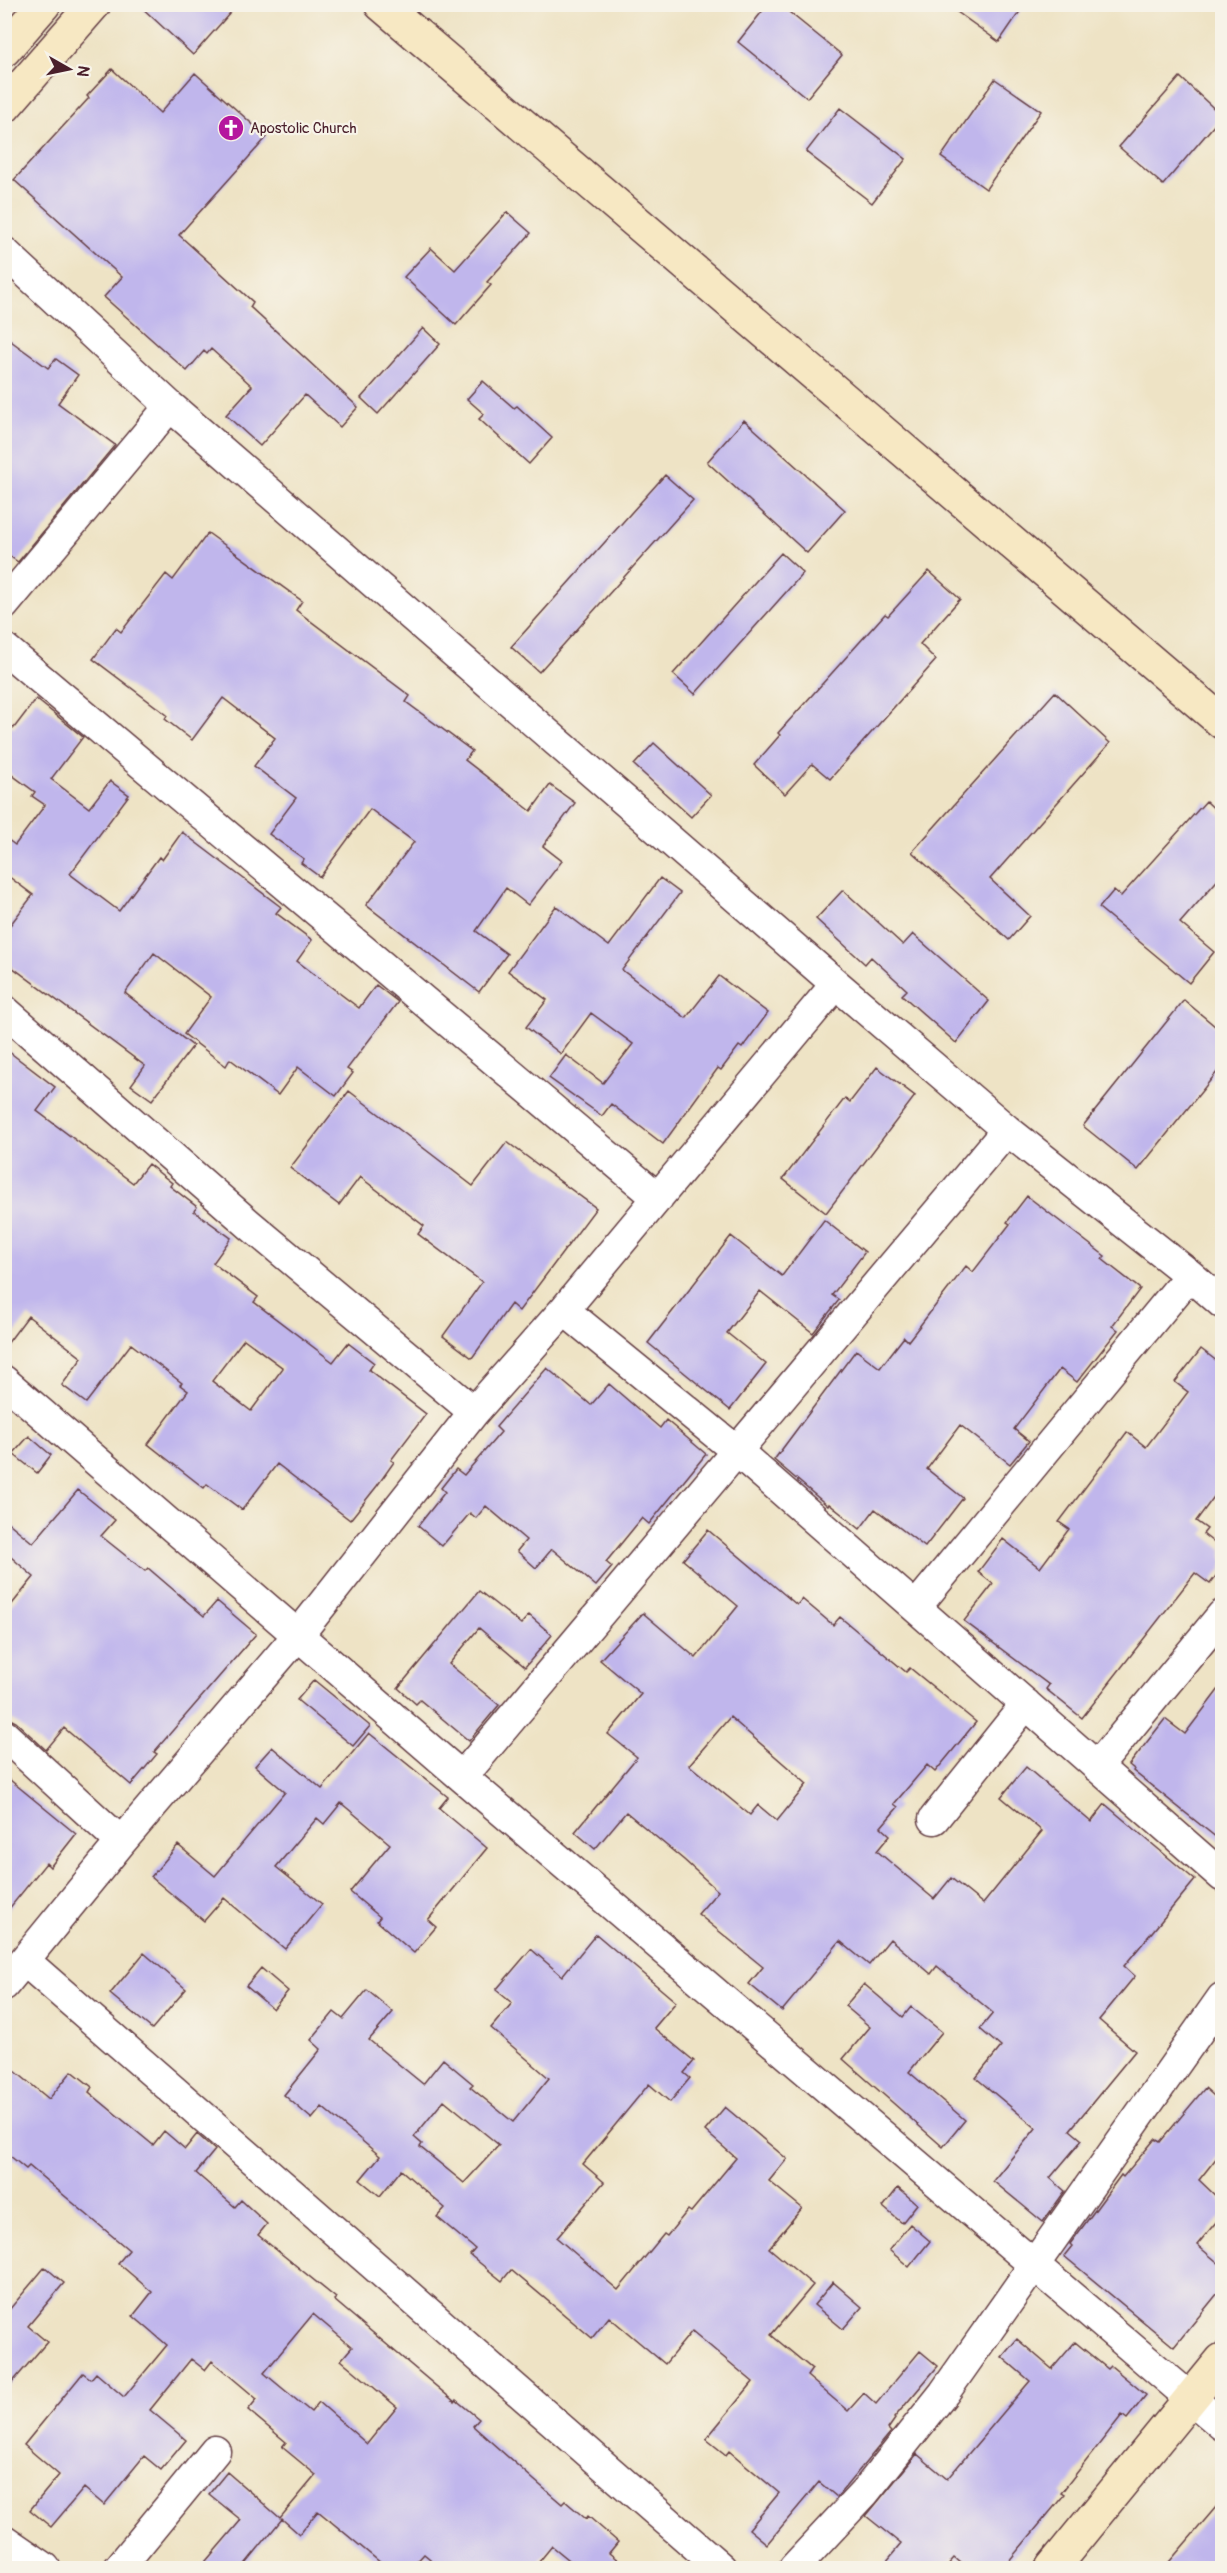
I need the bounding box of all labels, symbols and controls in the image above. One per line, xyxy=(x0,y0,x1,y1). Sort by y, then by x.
north arrow xyxy=(39,39,99,99)
text: N xyxy=(72,64,94,78)
church icon: Apostolic Church xyxy=(216,113,246,143)
place label: Apostolic Church xyxy=(250,119,357,138)

